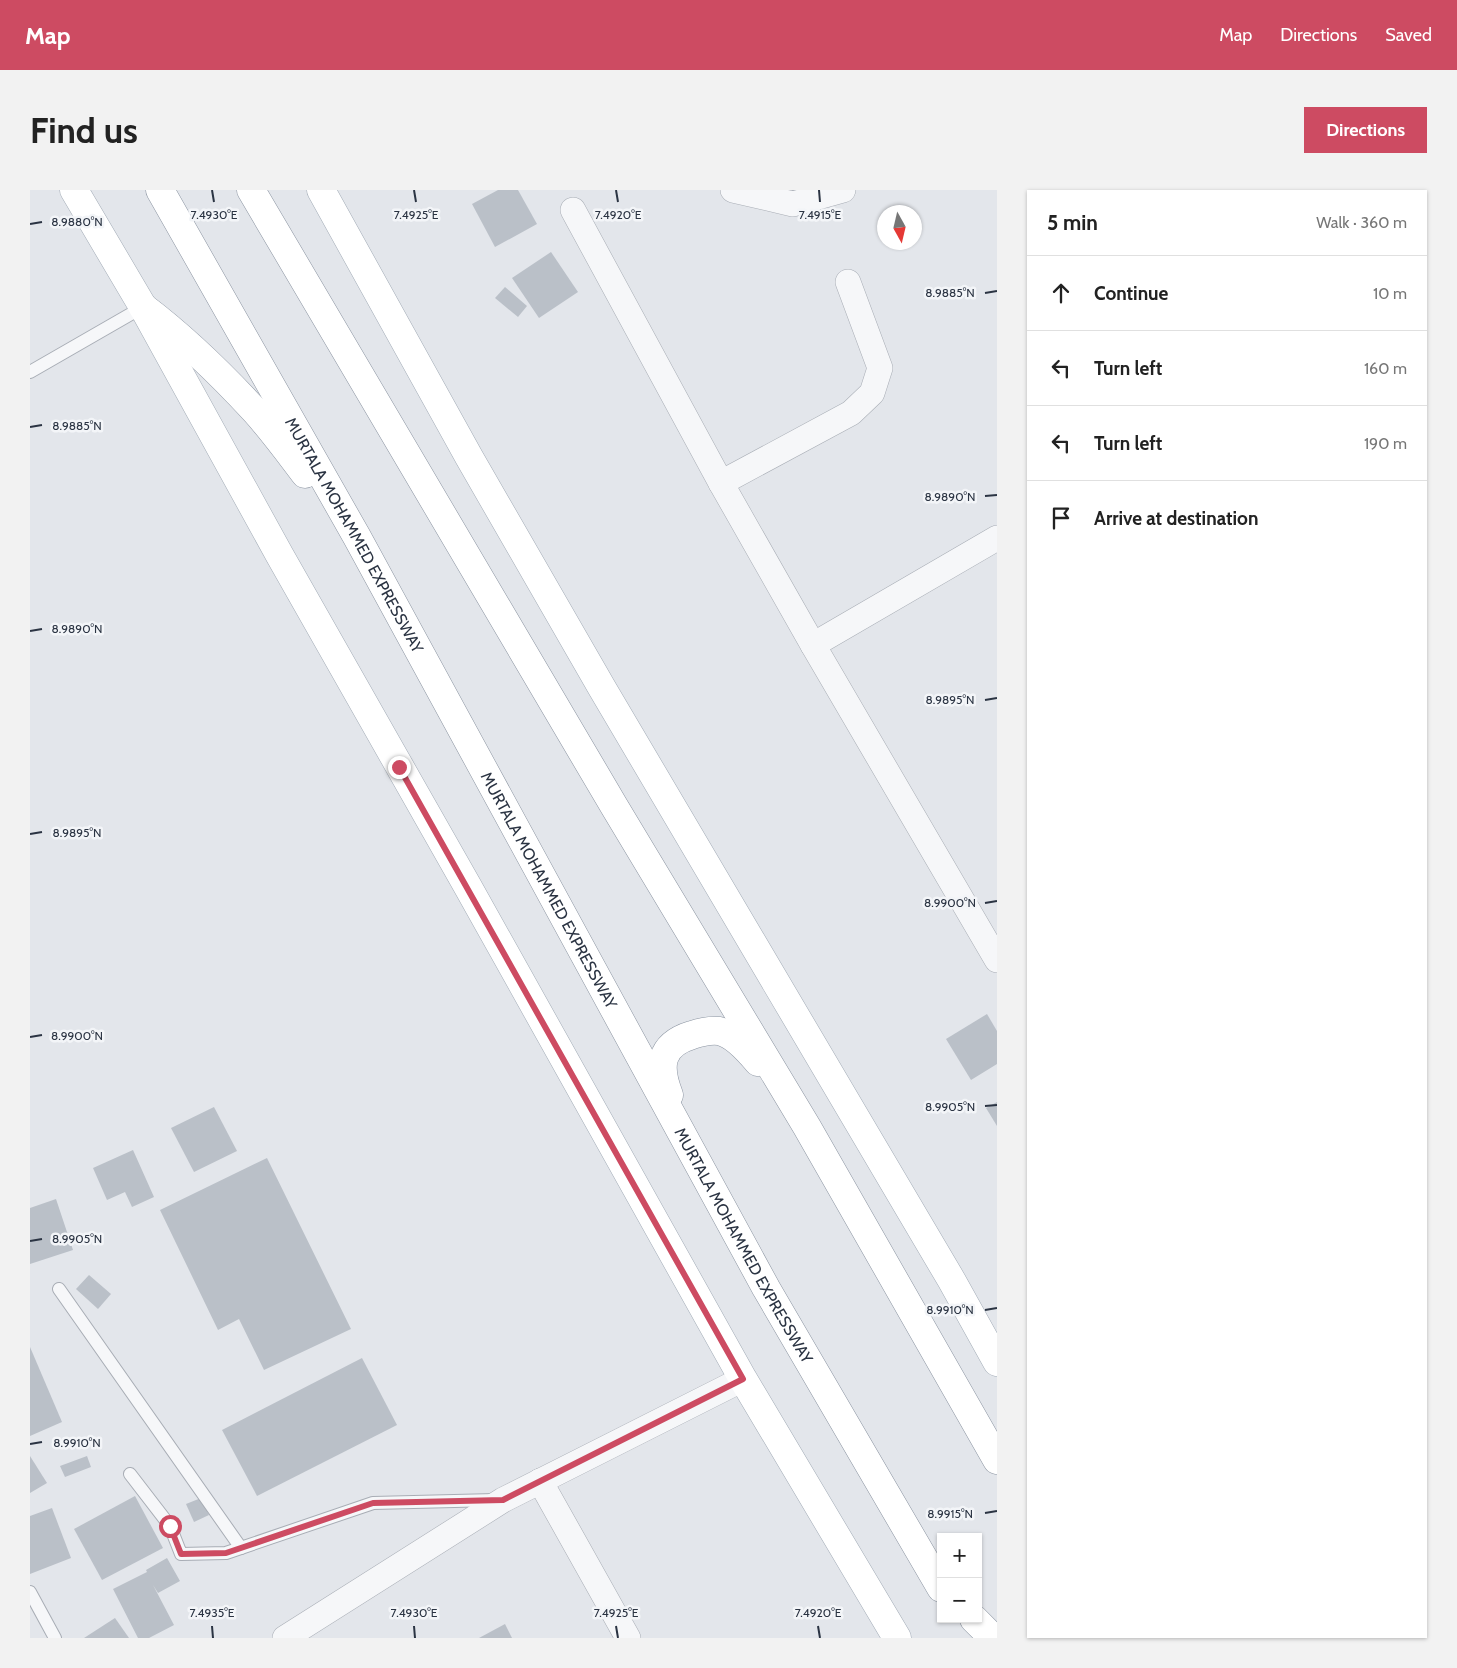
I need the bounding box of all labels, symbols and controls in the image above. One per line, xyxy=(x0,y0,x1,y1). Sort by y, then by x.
text: Map xyxy=(25,21,71,50)
text: Map xyxy=(1219,24,1252,46)
text: Directions xyxy=(1280,24,1357,46)
text: Saved xyxy=(1385,24,1432,46)
button: Directions xyxy=(1304,107,1427,153)
text: Find us xyxy=(30,109,138,152)
north arrow xyxy=(877,205,922,250)
text: 7.4930°E xyxy=(191,207,238,222)
text: 7.4925°E xyxy=(394,207,439,222)
text: 7.4920°E xyxy=(595,207,642,222)
text: 7.4915°E xyxy=(799,207,842,222)
text: 5 min xyxy=(1047,210,1098,235)
text: Walk · 360 m xyxy=(1316,213,1407,232)
text: 8.9880°N xyxy=(51,214,103,229)
icon: ahead xyxy=(1047,279,1075,307)
text: Continue xyxy=(1094,282,1168,305)
text: 10 m xyxy=(1373,284,1407,303)
text: 8.9885°N xyxy=(925,285,975,300)
icon: left xyxy=(1047,354,1075,382)
text: Turn left xyxy=(1094,357,1162,380)
text: 160 m xyxy=(1364,359,1407,378)
street label: MURTALA MOHAMMED EXPRESSWAY xyxy=(281,414,428,657)
text: 8.9885°N xyxy=(52,418,102,433)
icon: left xyxy=(1047,429,1075,457)
text: Turn left xyxy=(1094,432,1162,455)
text: 190 m xyxy=(1364,434,1407,453)
text: 8.9890°N xyxy=(925,489,976,504)
icon: arrive xyxy=(1047,504,1075,532)
text: Arrive at destination xyxy=(1094,507,1258,530)
text: 8.9890°N xyxy=(52,621,103,636)
text: 8.9895°N xyxy=(925,692,975,707)
route end xyxy=(388,756,411,779)
street label: MURTALA MOHAMMED EXPRESSWAY xyxy=(477,768,622,1012)
text: 8.9895°N xyxy=(52,825,102,840)
text: 8.9900°N xyxy=(924,895,976,910)
text: 8.9900°N xyxy=(51,1028,103,1043)
text: 8.9905°N xyxy=(925,1099,975,1114)
street label: MURTALA MOHAMMED EXPRESSWAY xyxy=(671,1124,818,1367)
text: 8.9905°N xyxy=(52,1231,102,1246)
text: 8.9910°N xyxy=(926,1302,974,1317)
text: 8.9910°N xyxy=(53,1435,101,1450)
text: 8.9915°N xyxy=(927,1506,973,1521)
route start xyxy=(159,1515,182,1538)
map controls xyxy=(937,1533,982,1623)
button: + xyxy=(937,1533,982,1578)
button: − xyxy=(937,1578,982,1623)
text: 7.4935°E xyxy=(190,1605,235,1620)
text: 7.4930°E xyxy=(391,1605,438,1620)
text: 7.4925°E xyxy=(594,1605,639,1620)
text: 7.4920°E xyxy=(795,1605,842,1620)

